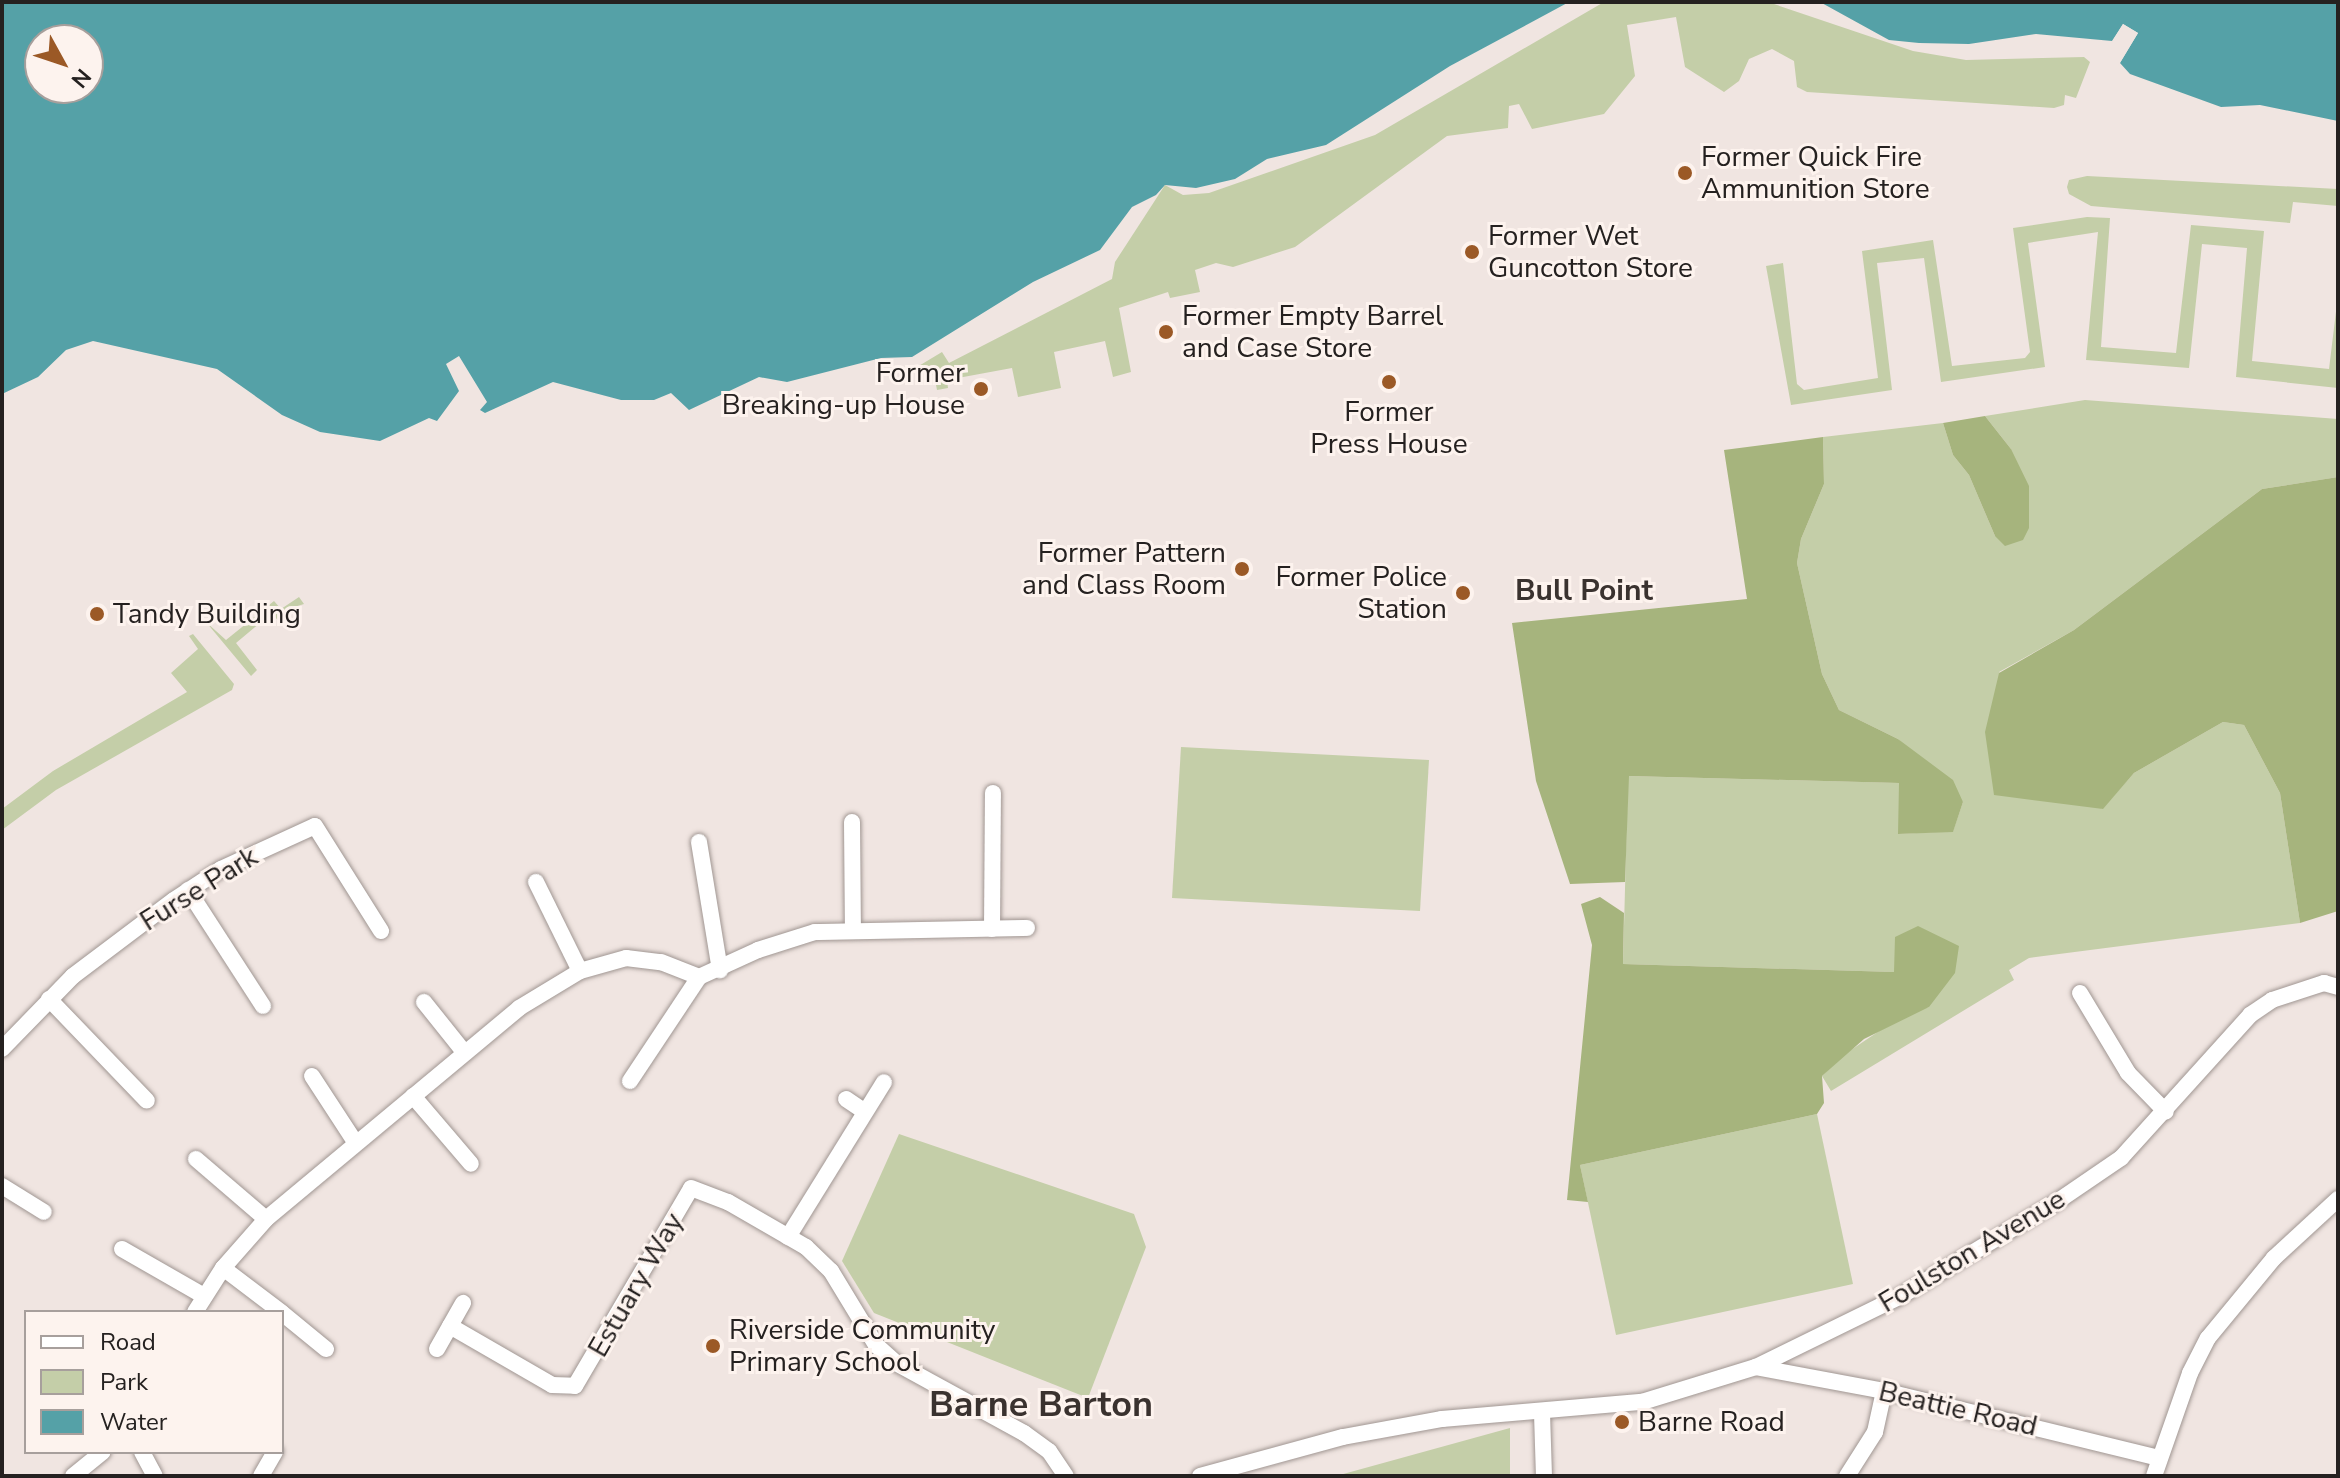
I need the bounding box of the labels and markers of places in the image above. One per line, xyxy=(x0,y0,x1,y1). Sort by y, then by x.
place label: Former Quick Fire Ammunition Store xyxy=(1701,140,1930,206)
marker: Former Quick Fire Ammunition Store xyxy=(1676,164,1694,182)
place label: Former Wet Guncotton Store xyxy=(1488,219,1693,285)
marker: Former Wet Guncotton Store xyxy=(1463,243,1481,261)
place label: Former Empty Barrel and Case Store xyxy=(1182,299,1443,365)
marker: Former Empty Barrel and Case Store xyxy=(1157,323,1175,341)
place label: Former Breaking-up House xyxy=(722,356,965,422)
marker: Former Press House xyxy=(1380,373,1398,391)
marker: Former Breaking-up House xyxy=(972,380,990,398)
place label: Former Press House xyxy=(1310,395,1468,461)
place label: Former Pattern and Class Room xyxy=(1022,536,1226,602)
marker: Former Pattern and Class Room xyxy=(1233,560,1251,578)
place label: Former Police Station xyxy=(1275,560,1447,626)
marker: Former Police Station xyxy=(1454,584,1472,602)
place label: Tandy Building xyxy=(113,597,301,631)
marker: Tandy Building xyxy=(88,605,106,623)
place label: Riverside Community Primary School xyxy=(729,1313,995,1379)
marker: Riverside Community Primary School xyxy=(704,1337,722,1355)
place label: Barne Road xyxy=(1638,1405,1785,1439)
marker: Barne Road xyxy=(1613,1413,1631,1431)

